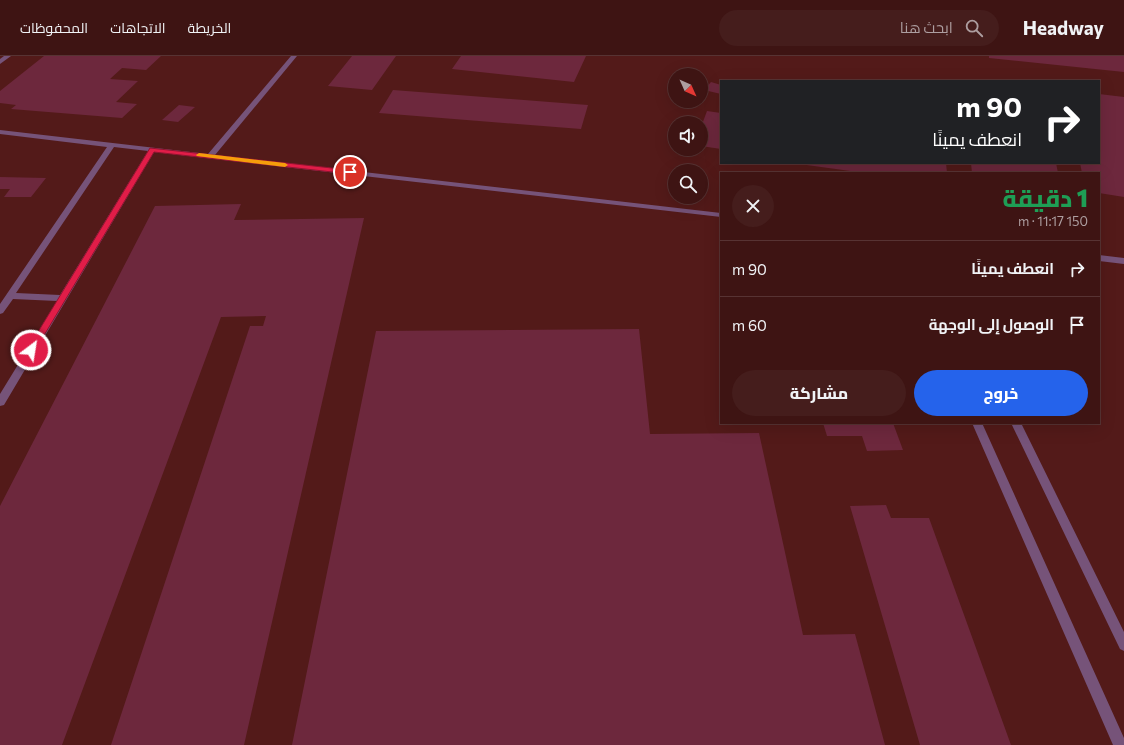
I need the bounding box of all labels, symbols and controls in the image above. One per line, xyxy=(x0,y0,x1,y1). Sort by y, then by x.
search box xyxy=(719,10,999,46)
text: Headway xyxy=(1023,16,1104,39)
icon: search xyxy=(963,17,985,39)
text: ابحث هنا xyxy=(900,18,953,36)
text: المحفوظات xyxy=(20,19,88,36)
text: الاتجاهات xyxy=(110,19,166,36)
text: الخريطة xyxy=(188,19,231,36)
north arrow xyxy=(668,68,708,108)
map controls xyxy=(668,68,708,204)
text: 90 m xyxy=(956,89,1022,123)
icon: right xyxy=(1036,96,1088,148)
button: sound xyxy=(668,116,708,156)
text: انعطف يمينًا xyxy=(932,128,1022,150)
pin xyxy=(333,155,367,189)
icon: arrive xyxy=(339,161,361,183)
button: search xyxy=(668,164,708,204)
text: 1 دقيقة xyxy=(1003,183,1088,212)
button: close xyxy=(732,185,774,227)
text: 150 m · 11:17 xyxy=(1018,213,1088,229)
icon: right xyxy=(1066,258,1088,280)
text: انعطف يمينًا xyxy=(971,259,1054,277)
text: 90 m xyxy=(732,260,767,278)
icon: arrive xyxy=(1066,314,1088,336)
text: الوصول إلى الوجهة xyxy=(929,315,1054,333)
text: 60 m xyxy=(732,316,767,334)
position arrow xyxy=(10,329,52,371)
button: مشاركة xyxy=(732,370,906,416)
button: خروج xyxy=(914,370,1088,416)

